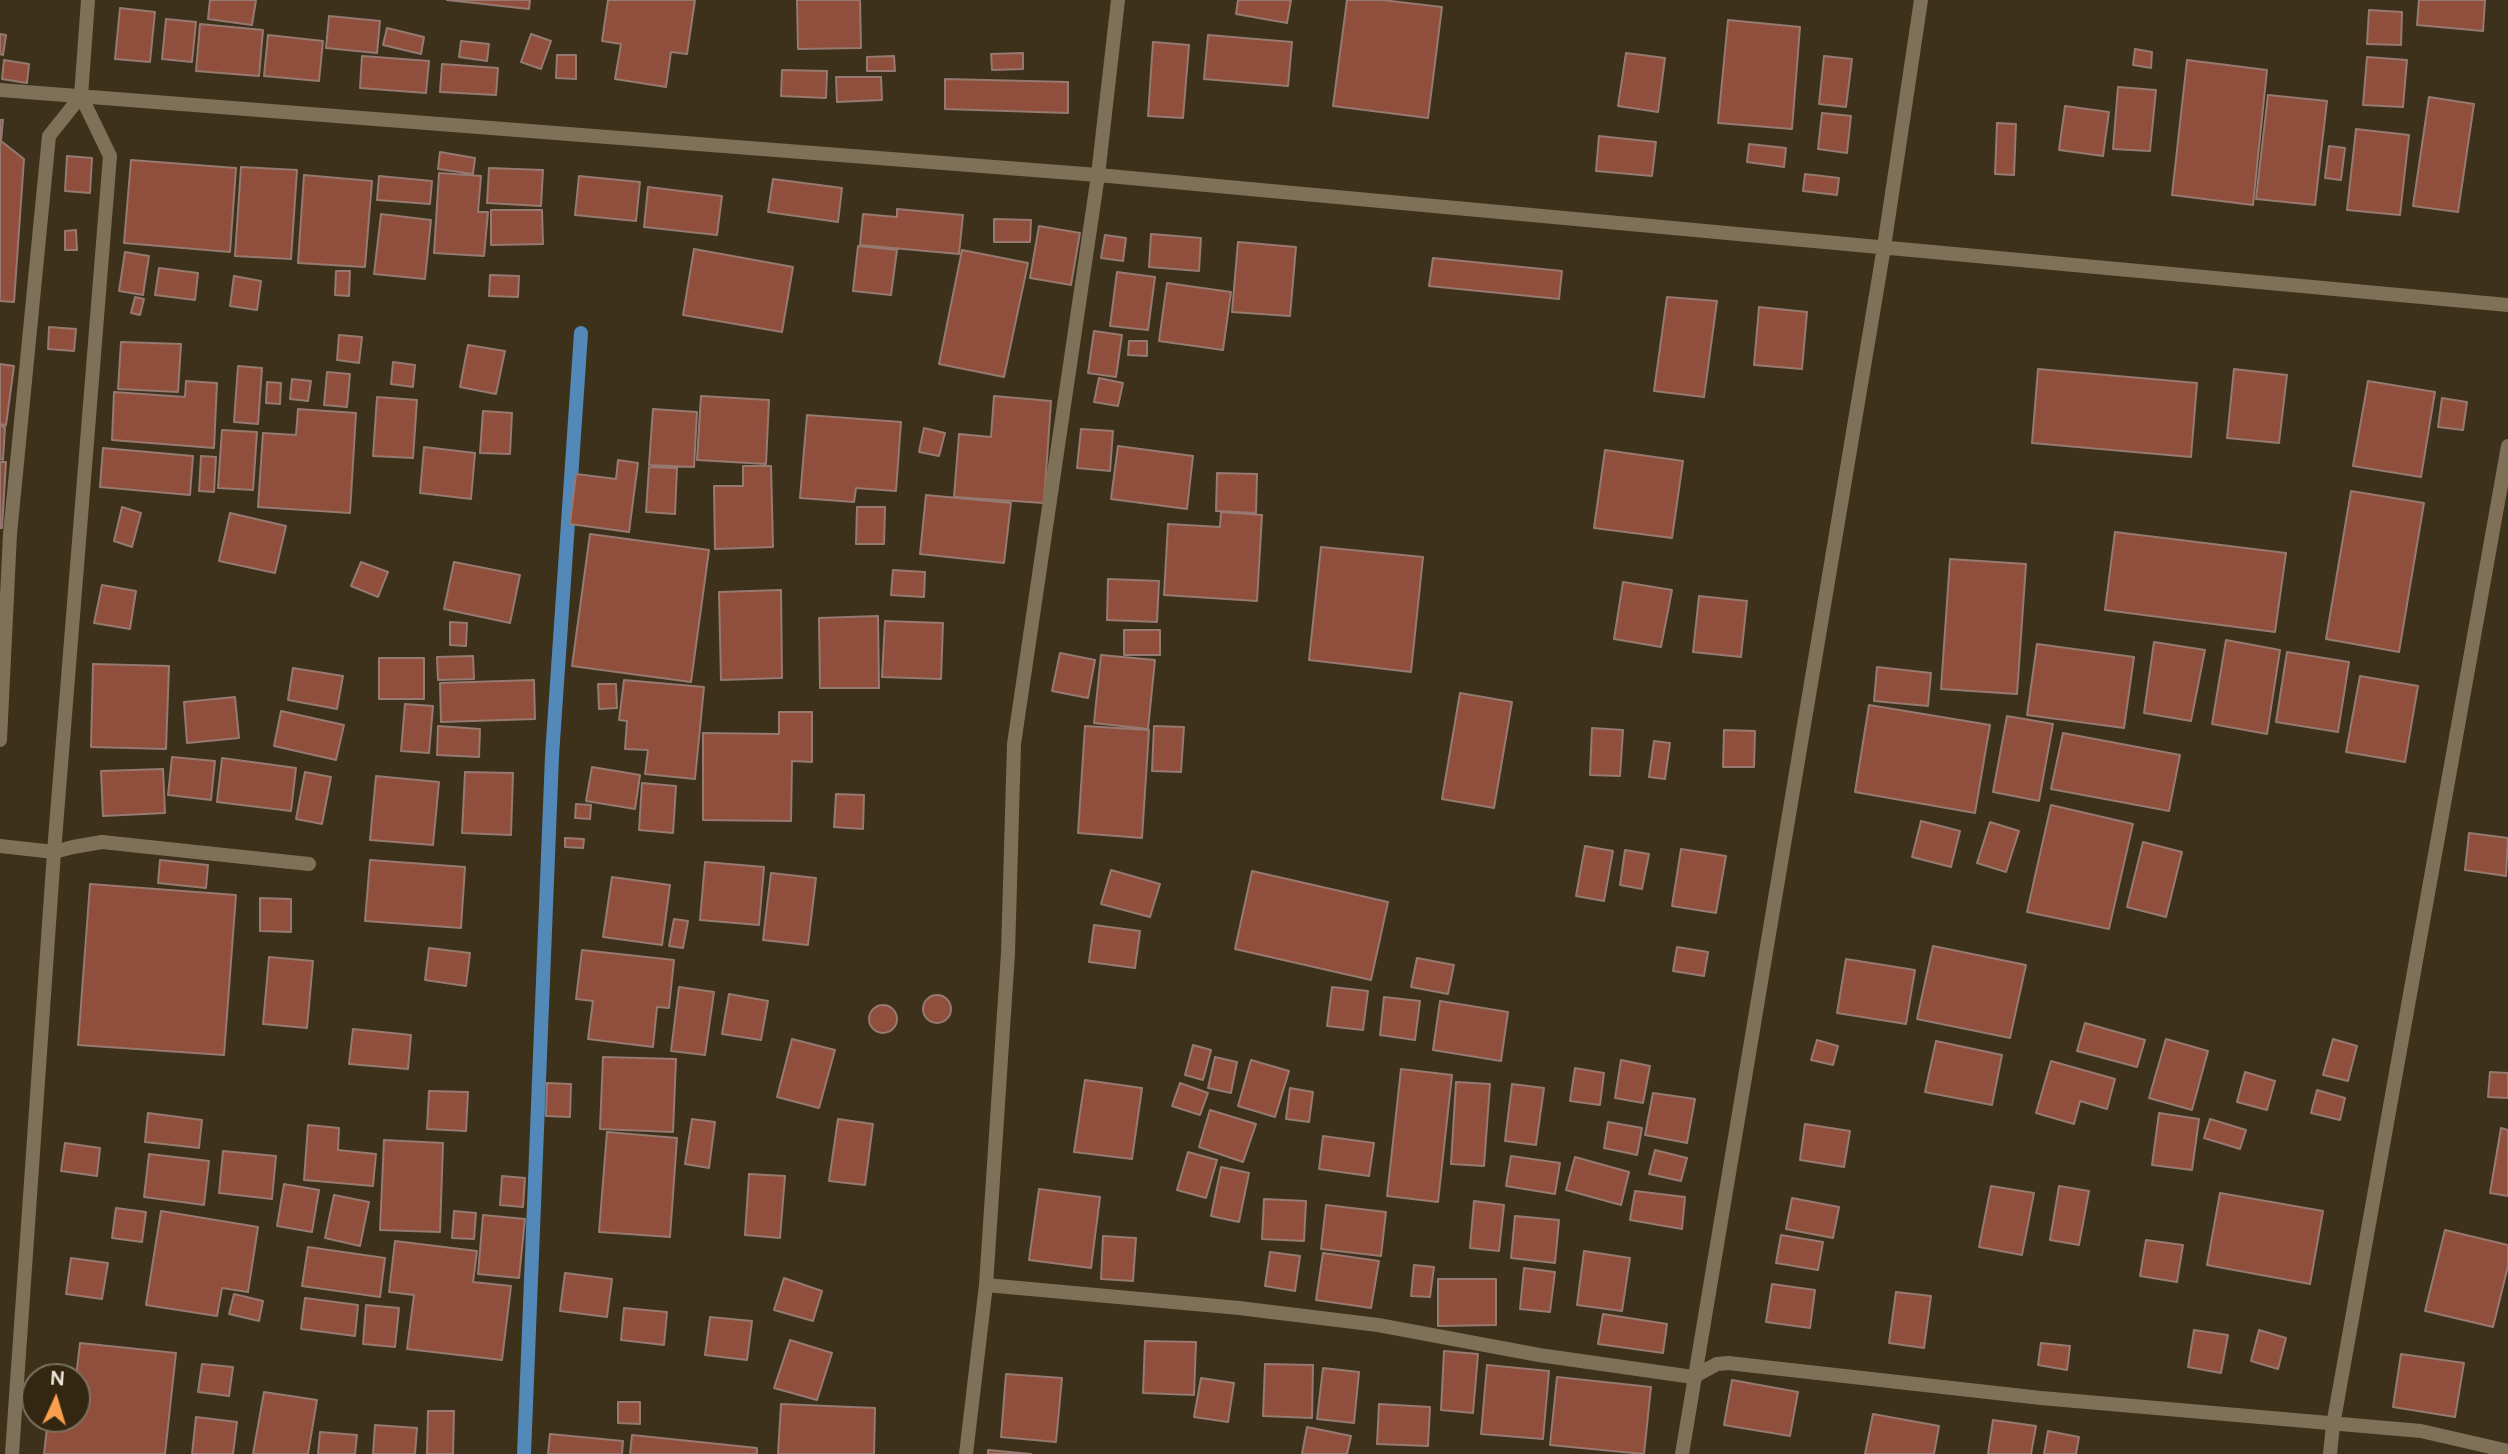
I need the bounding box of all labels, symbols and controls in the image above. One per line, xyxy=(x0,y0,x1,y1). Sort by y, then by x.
north arrow xyxy=(21,1363,91,1433)
text: N xyxy=(49,1367,65,1391)

